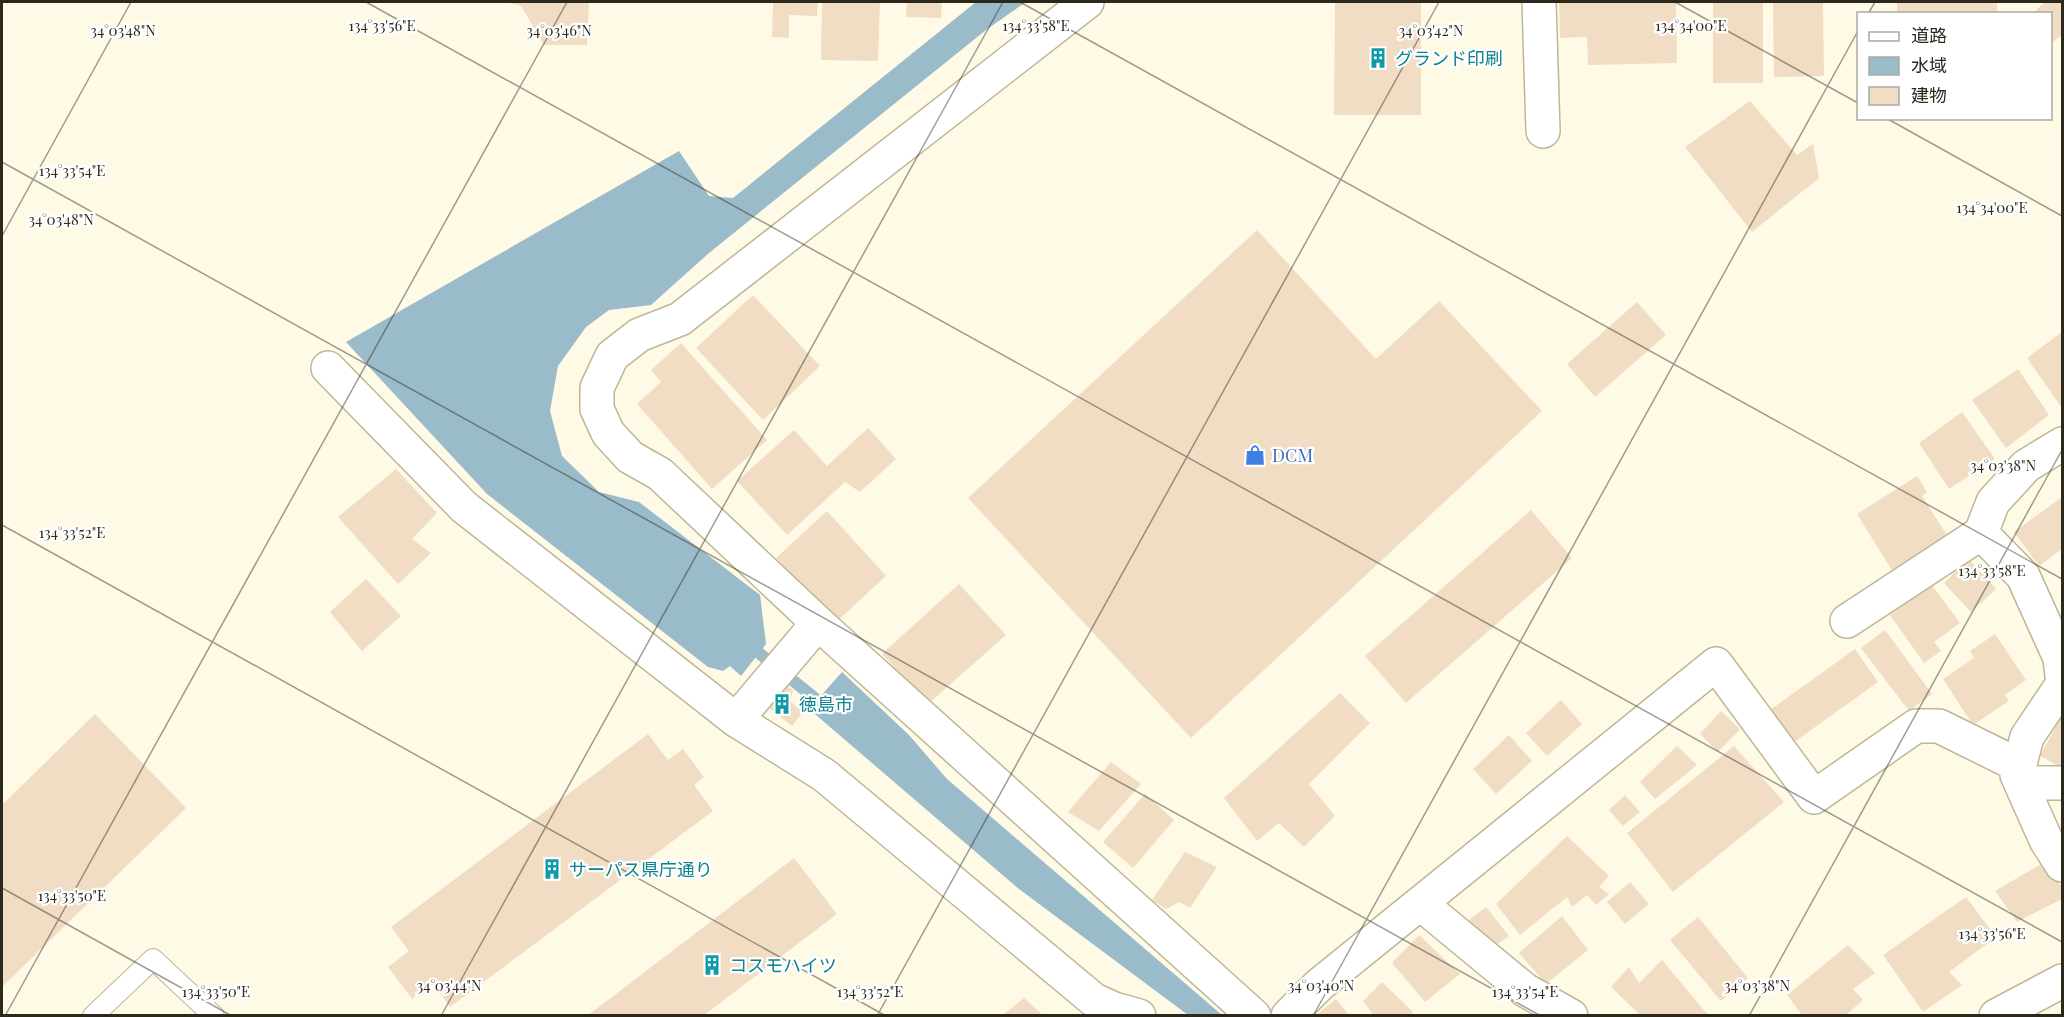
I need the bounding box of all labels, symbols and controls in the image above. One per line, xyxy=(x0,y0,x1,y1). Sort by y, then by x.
legend xyxy=(1857,12,2052,120)
text: 134°33'56"E xyxy=(348,15,416,35)
text: 134°33'58"E xyxy=(1002,15,1070,35)
text: 134°34'00"E xyxy=(1655,15,1727,35)
text: 34°03'48"N xyxy=(90,20,156,40)
text: 34°03'46"N xyxy=(526,20,592,40)
text: 34°03'42"N xyxy=(1399,20,1464,40)
text: 道路 xyxy=(1911,23,1947,47)
building icon: グランド印刷 xyxy=(1366,46,1390,70)
place label: グランド印刷 xyxy=(1395,46,1503,70)
text: 水域 xyxy=(1911,53,1947,77)
text: 建物 xyxy=(1911,83,1947,107)
text: 134°33'54"E xyxy=(39,160,105,180)
text: 134°34'00"E xyxy=(1956,197,2028,217)
text: 34°03'48"N xyxy=(28,209,94,229)
shop icon: DCM xyxy=(1243,443,1267,467)
place label: DCM xyxy=(1272,443,1313,467)
text: 34°03'38"N xyxy=(1970,455,2037,475)
text: 134°33'52"E xyxy=(39,522,105,542)
text: 134°33'58"E xyxy=(1958,560,2026,580)
building icon: 徳島市 xyxy=(770,692,794,716)
place label: 徳島市 xyxy=(799,692,853,716)
building icon: サーパス県庁通り xyxy=(540,857,564,881)
place label: サーパス県庁通り xyxy=(569,857,713,881)
text: 134°33'50"E xyxy=(38,885,106,905)
text: 134°33'56"E xyxy=(1958,923,2026,943)
building icon: コスモハイツ xyxy=(700,953,724,977)
place label: コスモハイツ xyxy=(729,953,837,977)
text: 34°03'44"N xyxy=(417,975,482,995)
text: 34°03'40"N xyxy=(1288,975,1355,995)
text: 34°03'38"N xyxy=(1724,975,1791,995)
text: 134°33'50"E xyxy=(182,981,250,1001)
text: 134°33'52"E xyxy=(837,981,903,1001)
text: 134°33'54"E xyxy=(1492,981,1558,1001)

